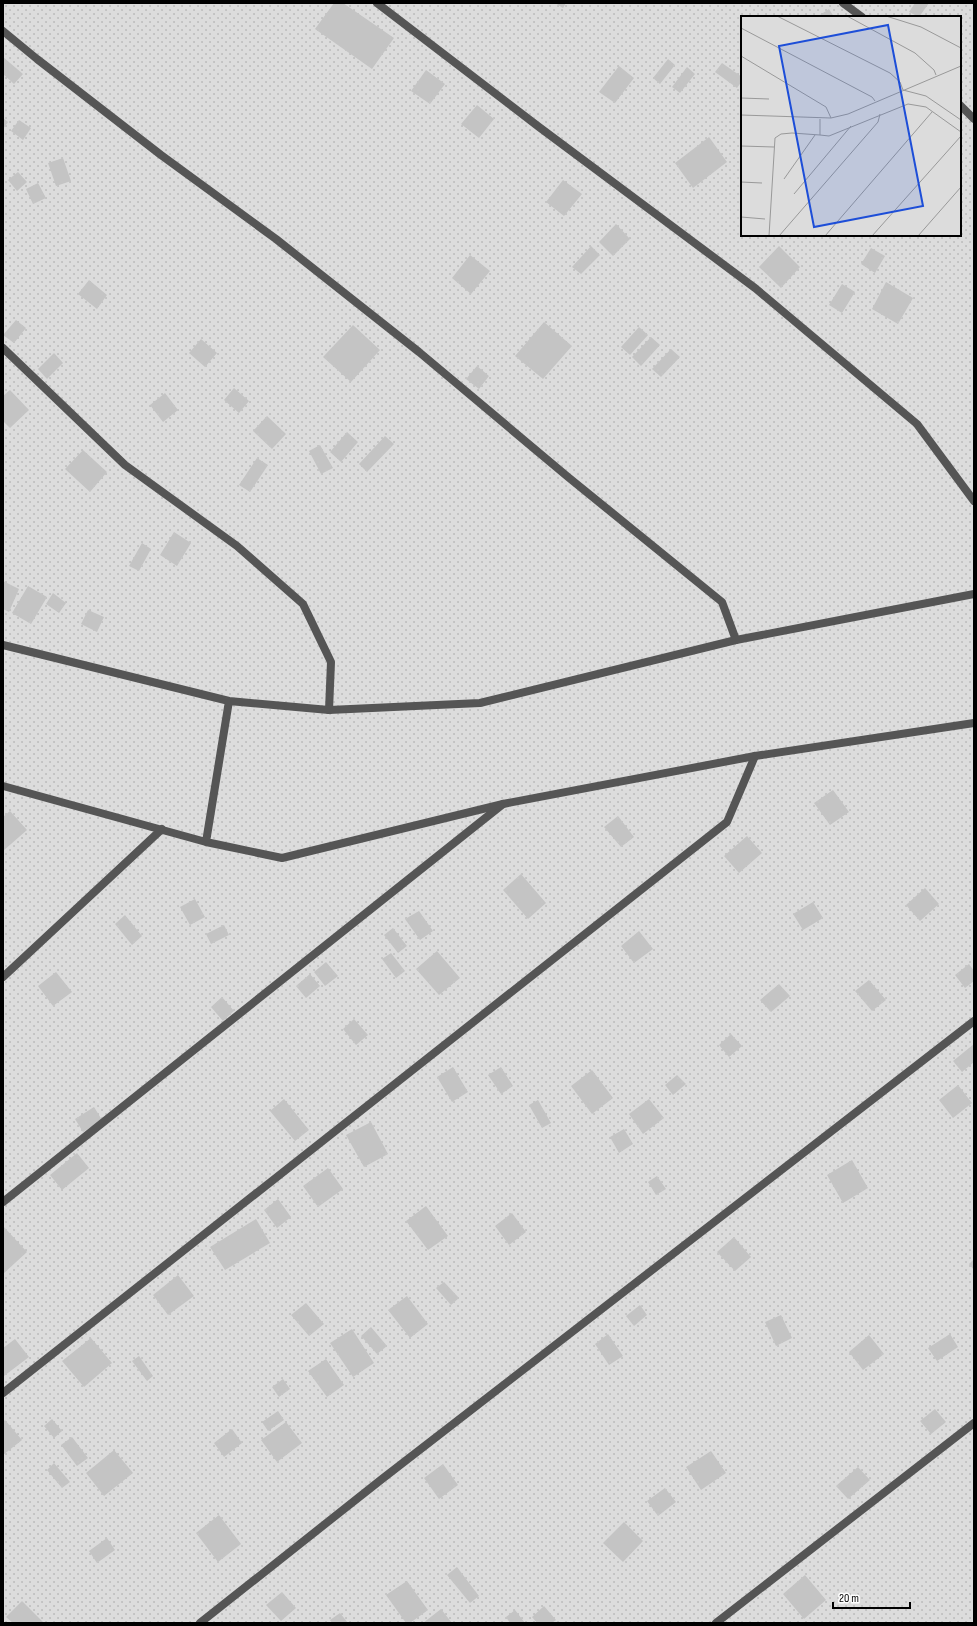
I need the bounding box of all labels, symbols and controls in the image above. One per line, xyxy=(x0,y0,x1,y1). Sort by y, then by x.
inset map xyxy=(741,16,961,236)
scale bar xyxy=(833,1584,910,1610)
text: 20 m xyxy=(839,1591,859,1606)

